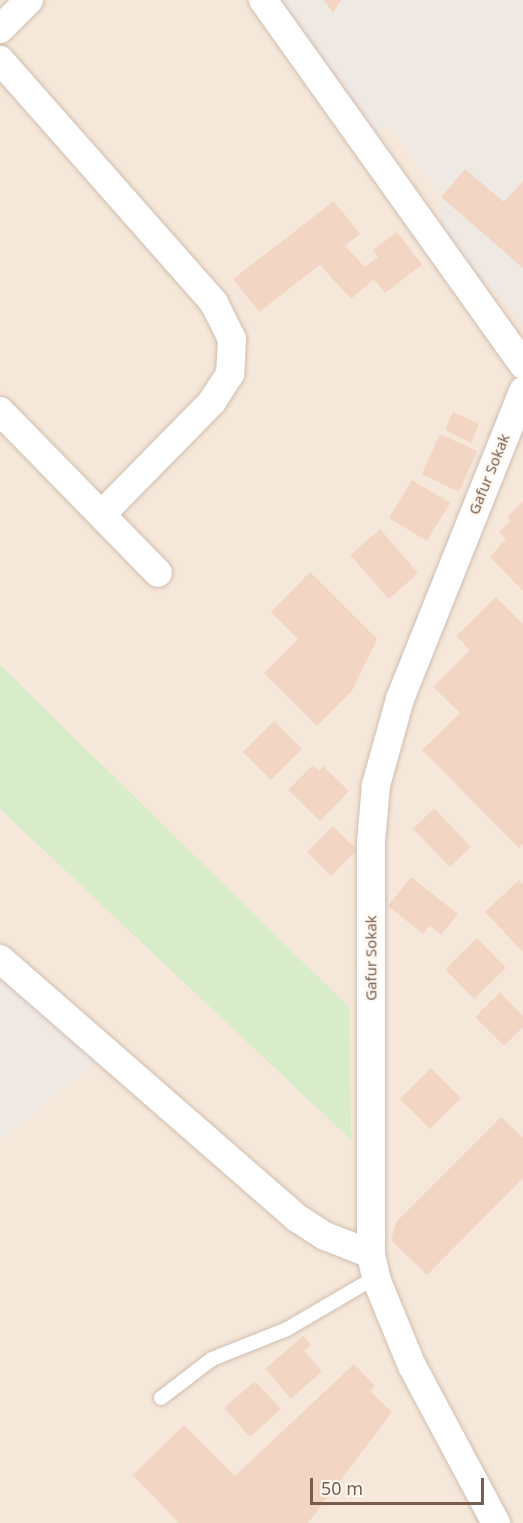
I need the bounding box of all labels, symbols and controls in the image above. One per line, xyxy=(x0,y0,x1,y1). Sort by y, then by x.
street label: Gafur Sokak xyxy=(465,431,513,517)
street label: Gafur Sokak xyxy=(362,915,380,1001)
scale bar xyxy=(313,1466,487,1504)
text: 50 m xyxy=(321,1476,363,1500)

